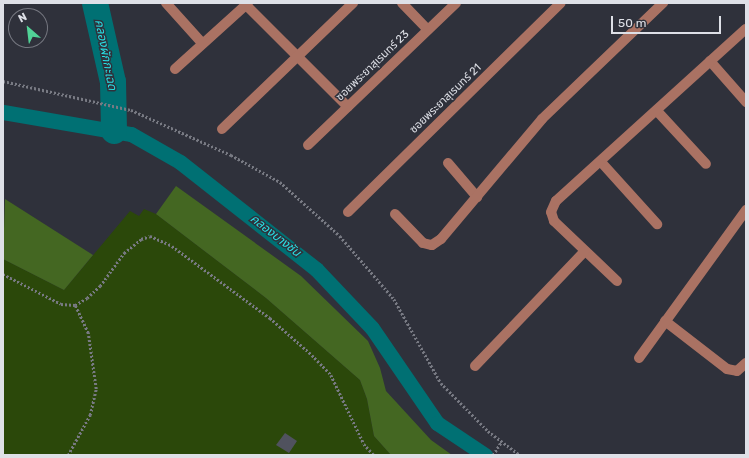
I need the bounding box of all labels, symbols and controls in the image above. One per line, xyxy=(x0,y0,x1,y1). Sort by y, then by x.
north arrow xyxy=(8,8,48,48)
scale bar xyxy=(613,8,723,34)
text: N xyxy=(16,10,29,25)
text: 50 m xyxy=(618,16,646,30)
water label: คลองผักกะเฉด xyxy=(91,18,119,92)
street label: ซอยพระยาสุเรนทร์ 23 xyxy=(334,28,412,104)
street label: ซอยพระยาสุเรนทร์ 21 xyxy=(408,62,484,136)
water label: คลองบางชัน xyxy=(247,212,303,260)

